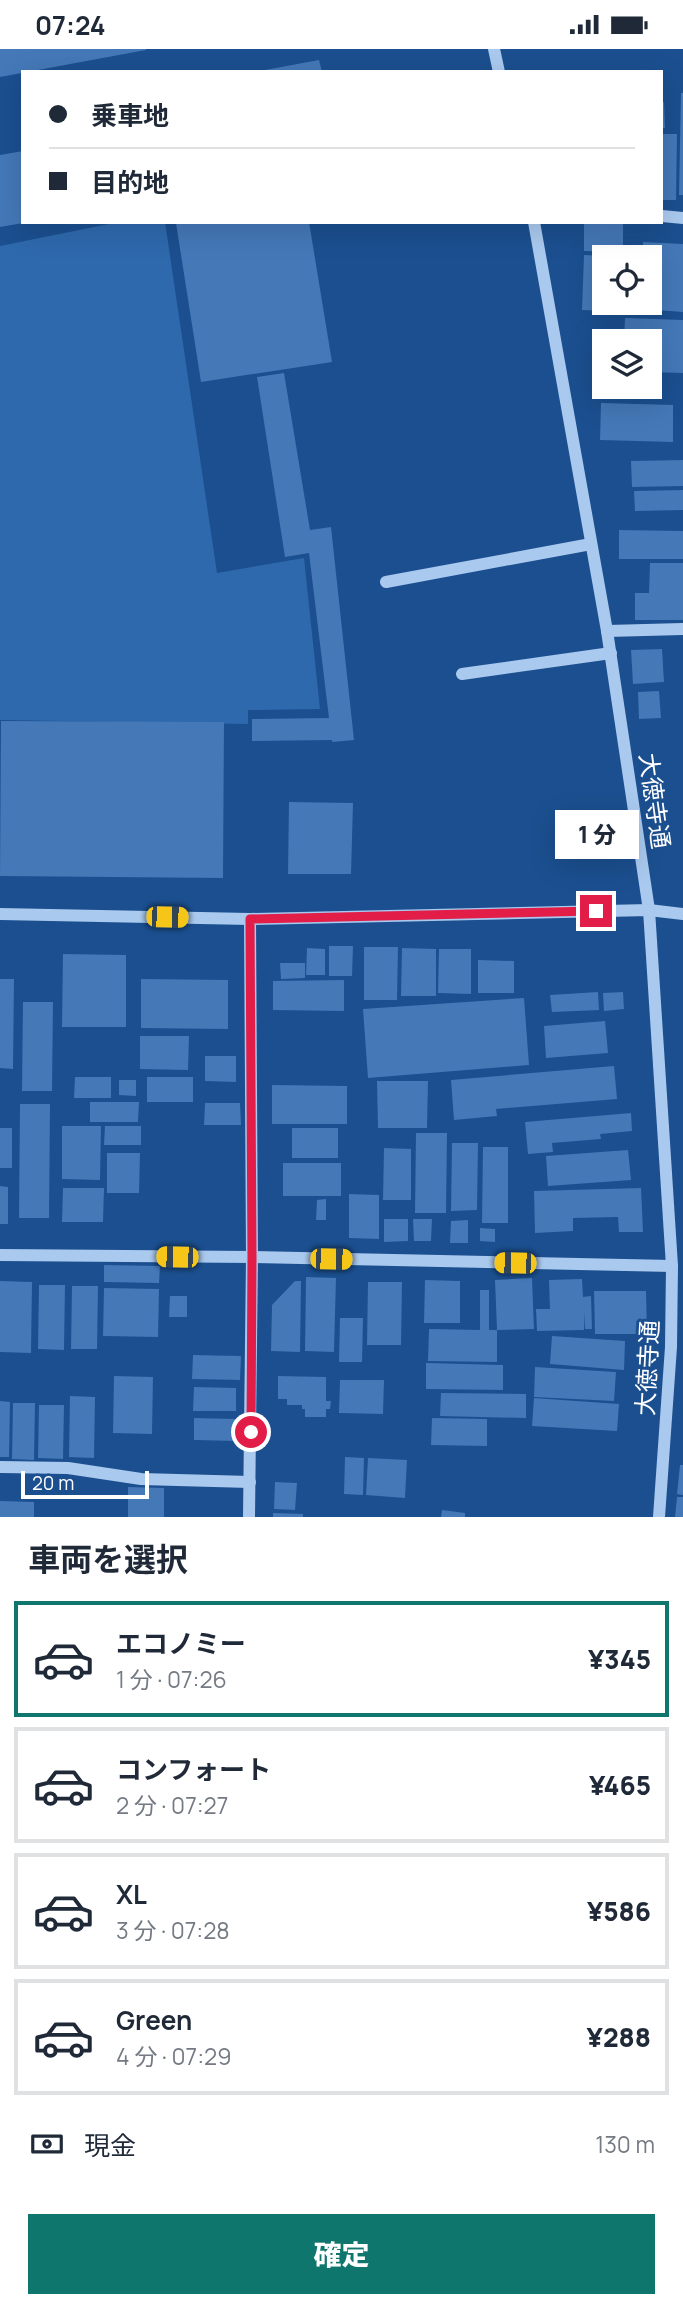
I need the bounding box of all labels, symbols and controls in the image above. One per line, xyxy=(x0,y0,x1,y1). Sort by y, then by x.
text: 07:24 xyxy=(35,7,106,43)
text: 乗車地 xyxy=(91,97,169,133)
text: 目的地 xyxy=(91,164,169,200)
map controls xyxy=(592,245,662,399)
button: locate xyxy=(592,245,662,315)
button: layers xyxy=(592,329,662,399)
street label: 大徳寺通 xyxy=(632,751,679,851)
callout: 1 分 xyxy=(554,809,638,859)
text: 1 分 xyxy=(578,818,616,850)
route end xyxy=(580,895,612,927)
car xyxy=(146,906,189,928)
car xyxy=(156,1246,199,1268)
car xyxy=(310,1248,353,1270)
car xyxy=(494,1252,537,1274)
street label: 大徳寺通 xyxy=(628,1319,665,1417)
route start xyxy=(235,1416,267,1448)
scale bar xyxy=(21,1468,149,1500)
text: 20 m xyxy=(32,1470,74,1496)
text: 車両を選択 xyxy=(28,1537,188,1581)
text: エコノミー xyxy=(116,1625,246,1661)
icon: car xyxy=(32,1628,95,1691)
text: ¥345 xyxy=(588,1641,651,1677)
text: 1 分 · 07:26 xyxy=(116,1663,227,1695)
text: コンフォート xyxy=(116,1751,271,1787)
icon: car xyxy=(32,1754,95,1817)
text: ¥465 xyxy=(589,1767,651,1803)
text: 2 分 · 07:27 xyxy=(116,1789,228,1821)
text: XL xyxy=(116,1876,147,1912)
icon: car xyxy=(32,1880,95,1943)
text: ¥586 xyxy=(587,1893,651,1929)
text: 3 分 · 07:28 xyxy=(116,1914,230,1946)
text: Green xyxy=(116,2002,192,2038)
icon: car xyxy=(32,2006,95,2069)
text: ¥288 xyxy=(587,2019,651,2055)
text: 4 分 · 07:29 xyxy=(116,2040,231,2072)
icon: cash xyxy=(28,2125,66,2163)
text: 現金 xyxy=(84,2127,136,2163)
text: 130 m xyxy=(595,2128,655,2160)
button: 確定 xyxy=(28,2214,655,2294)

